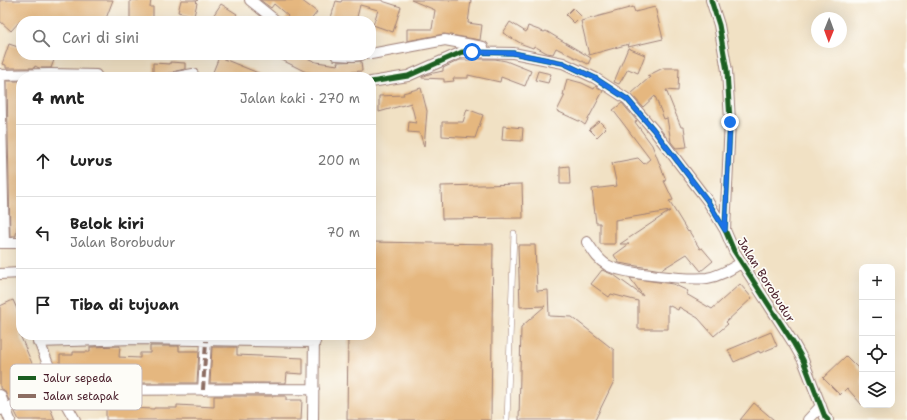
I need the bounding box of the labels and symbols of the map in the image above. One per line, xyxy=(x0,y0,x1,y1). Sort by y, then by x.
north arrow xyxy=(811,12,847,48)
route start xyxy=(463,43,481,61)
route end xyxy=(721,113,739,131)
street label: Jalan Borobudur xyxy=(733,234,799,326)
legend xyxy=(10,364,142,410)
text: Jalur sepeda xyxy=(43,371,112,386)
text: Jalan setapak xyxy=(43,389,119,404)

